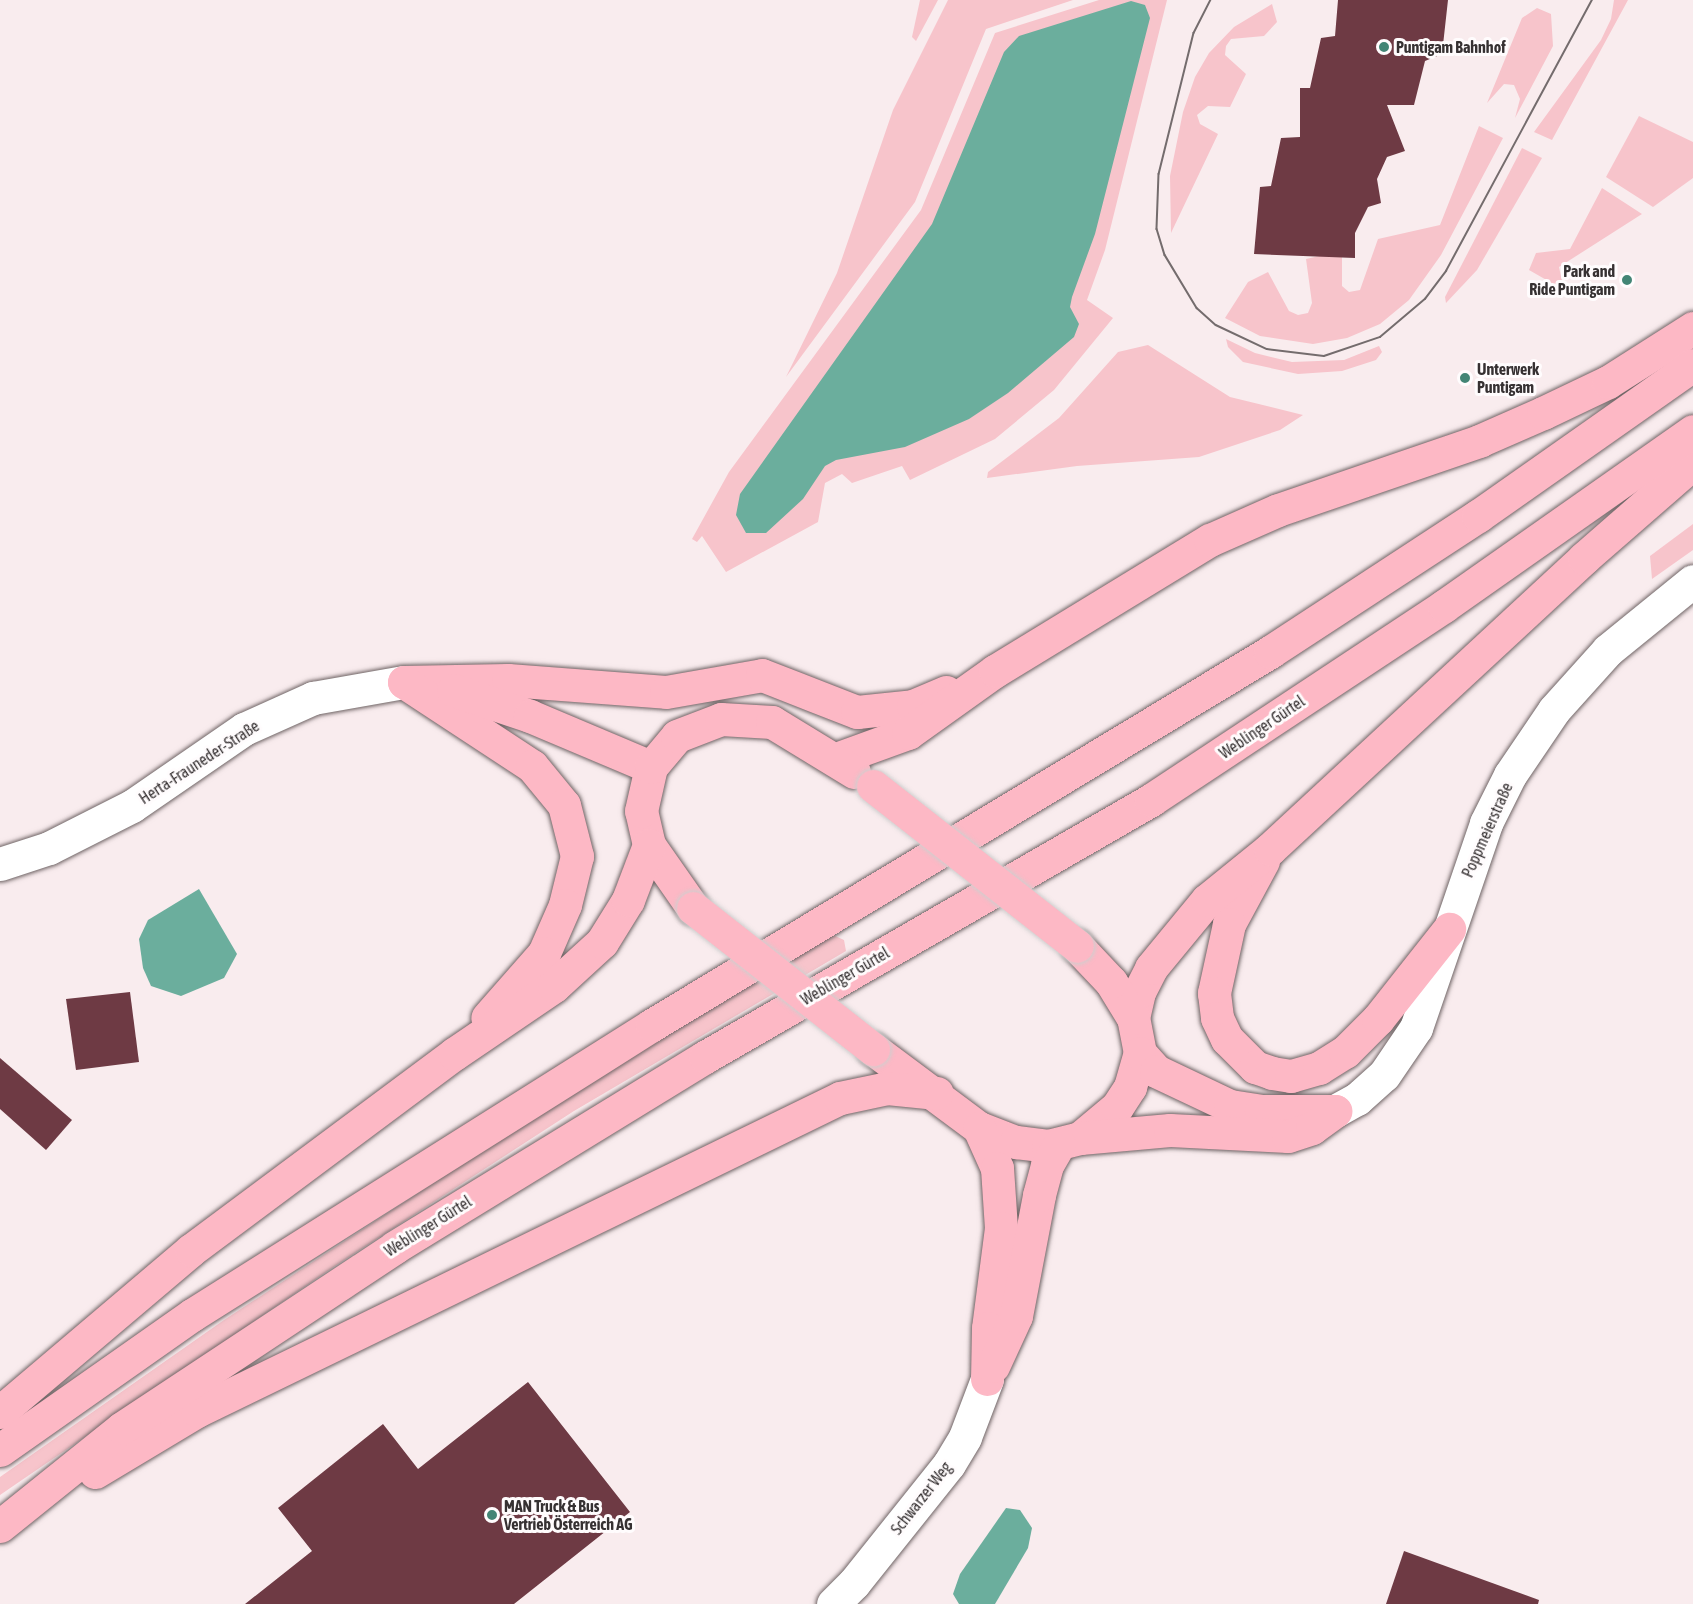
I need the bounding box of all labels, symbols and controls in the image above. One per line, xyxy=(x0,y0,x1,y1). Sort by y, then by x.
place label: Puntigam Bahnhof xyxy=(1396,37,1506,57)
marker: Puntigam Bahnhof xyxy=(1377,40,1391,54)
place label: Park and Ride Puntigam xyxy=(1529,261,1615,299)
marker: Park and Ride Puntigam xyxy=(1620,273,1634,287)
place label: Unterwerk Puntigam xyxy=(1477,359,1539,397)
marker: Unterwerk Puntigam xyxy=(1458,371,1472,385)
street label: Weblinger Gürtel xyxy=(1216,691,1308,763)
street label: Herta-Frauneder-Straße xyxy=(135,716,263,808)
street label: Poppmeierstraße xyxy=(1458,780,1516,880)
street label: Weblinger Gürtel xyxy=(797,943,893,1009)
street label: Weblinger Gürtel xyxy=(381,1192,475,1260)
street label: Schwarzer Weg xyxy=(887,1458,955,1538)
place label: MAN Truck & Bus Vertrieb Österreich AG xyxy=(504,1496,633,1534)
marker: MAN Truck & Bus Vertrieb Österreich AG xyxy=(485,1508,499,1522)

